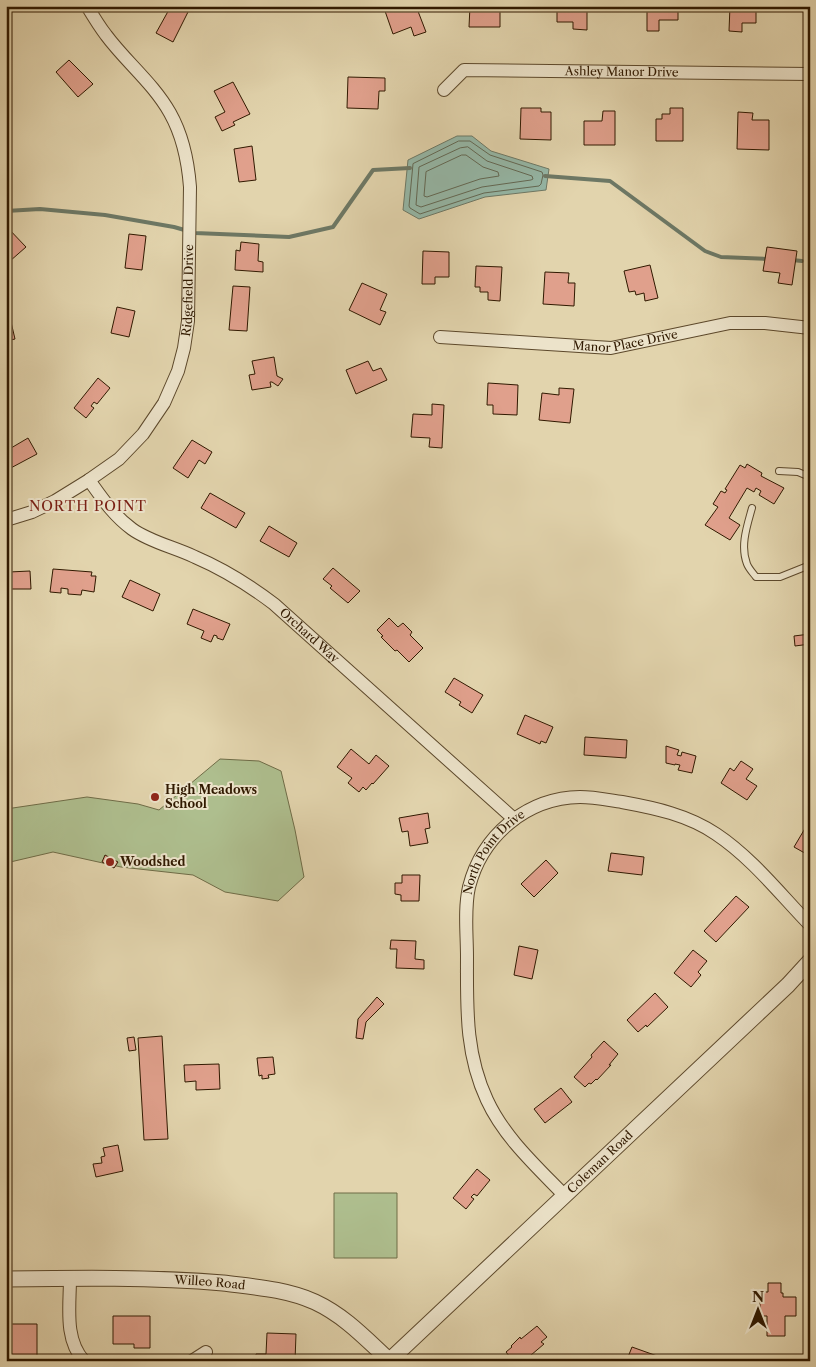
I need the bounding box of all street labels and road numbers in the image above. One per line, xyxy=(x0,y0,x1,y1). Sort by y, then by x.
street label: Ashley Manor Drive xyxy=(564,63,679,79)
street label: Ridgefield Drive xyxy=(178,244,196,337)
street label: Manor Place Drive xyxy=(572,326,679,355)
street label: Orchard Way xyxy=(277,605,343,666)
street label: North Point Drive xyxy=(460,806,527,896)
street label: Coleman Road xyxy=(564,1127,636,1196)
street label: Willeo Road xyxy=(173,1272,247,1293)

